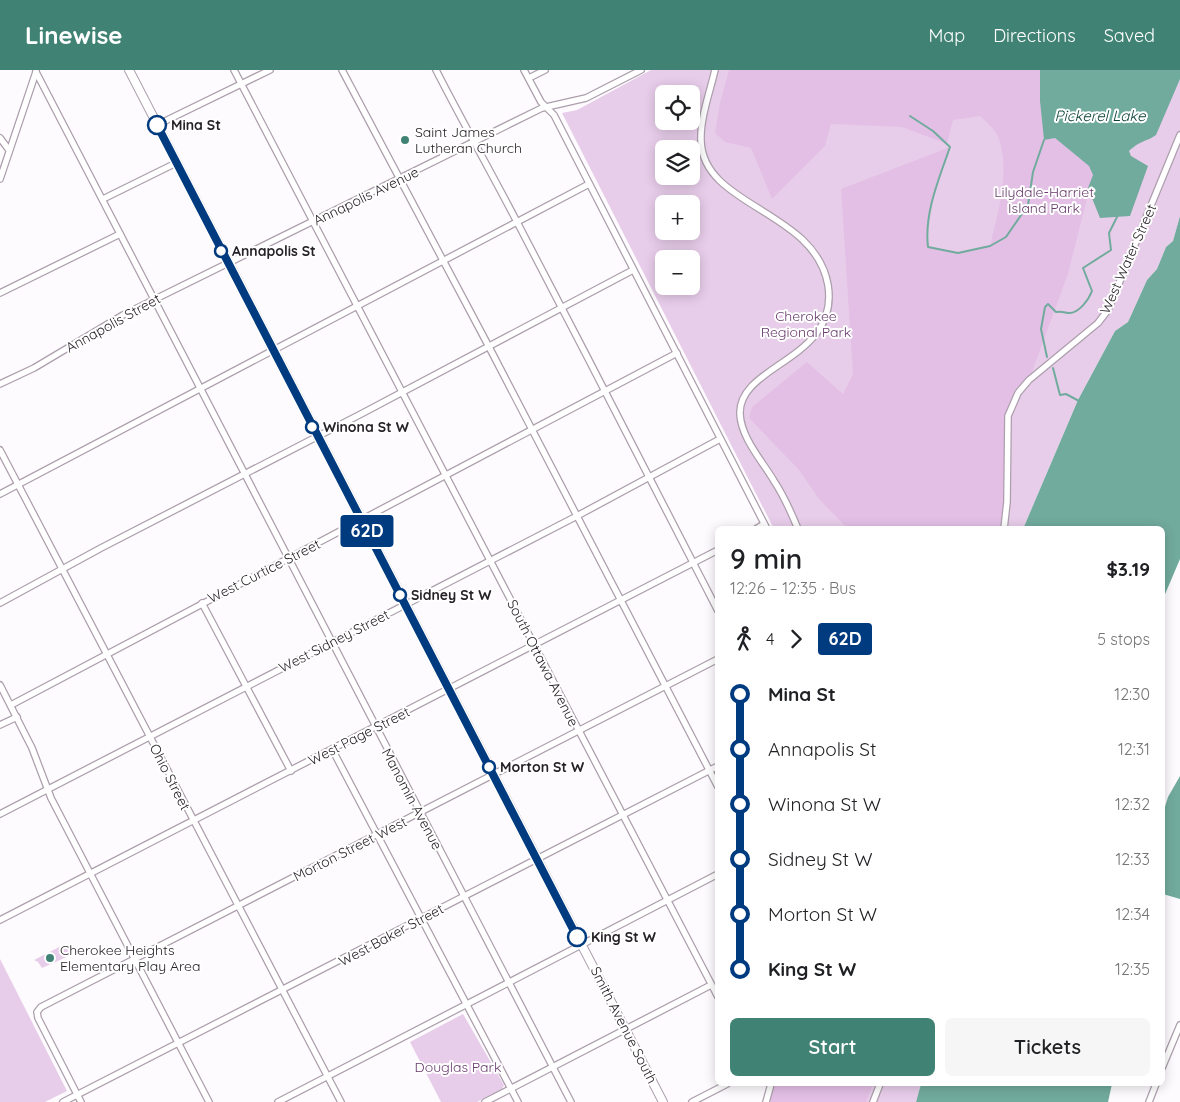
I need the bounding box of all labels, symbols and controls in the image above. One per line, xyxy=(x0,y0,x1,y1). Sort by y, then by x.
text: Linewise xyxy=(25,20,122,50)
text: Map xyxy=(928,24,965,47)
text: Directions xyxy=(993,24,1076,47)
text: Saved xyxy=(1104,24,1155,47)
map controls xyxy=(655,85,700,295)
button: locate xyxy=(655,85,700,130)
water label: Pickerel Lake xyxy=(1055,106,1146,125)
marker: Mina St xyxy=(147,115,167,135)
place label: Mina St xyxy=(171,116,221,134)
place label: Saint James Lutheran Church xyxy=(415,123,522,157)
marker: Saint James Lutheran Church xyxy=(399,134,411,146)
button: layers xyxy=(655,140,700,185)
street label: Annapolis Avenue xyxy=(310,163,422,229)
park label: Lilydale-Harriet Island Park xyxy=(994,183,1094,217)
button: + xyxy=(655,195,700,240)
street label: West Water Street xyxy=(1096,201,1160,317)
place label: Annapolis St xyxy=(232,242,316,260)
marker: Annapolis St xyxy=(214,244,228,258)
button: − xyxy=(655,250,700,295)
street label: Annapolis Street xyxy=(62,289,164,356)
park label: Cherokee Regional Park xyxy=(761,307,851,341)
place label: Winona St W xyxy=(323,418,409,436)
marker: Winona St W xyxy=(305,420,319,434)
line badge: 62D xyxy=(338,515,396,547)
text: 62D xyxy=(350,519,384,542)
street label: West Curtice Street xyxy=(205,535,323,607)
text: 9 min xyxy=(730,541,802,576)
text: $3.19 xyxy=(1106,557,1150,581)
text: 12:26 – 12:35 · Bus xyxy=(730,578,856,598)
place label: Sidney St W xyxy=(411,586,491,604)
marker: Sidney St W xyxy=(393,588,407,602)
street label: South Ottawa Avenue xyxy=(503,596,583,730)
street label: West Sidney Street xyxy=(276,605,393,677)
icon: walk xyxy=(730,625,758,653)
icon: forward xyxy=(782,625,810,653)
text: 62D xyxy=(828,627,862,650)
text: 4 xyxy=(766,629,774,649)
text: 5 stops xyxy=(1097,629,1150,649)
text: Mina St xyxy=(768,682,836,706)
text: 12:30 xyxy=(1114,684,1150,704)
street label: West Page Street xyxy=(305,703,413,769)
text: Annapolis St xyxy=(768,737,876,761)
text: 12:31 xyxy=(1118,739,1150,759)
street label: Ohio Street xyxy=(146,741,195,813)
street label: Manomin Avenue xyxy=(378,745,446,853)
place label: Morton St W xyxy=(500,758,584,776)
marker: Morton St W xyxy=(482,760,496,774)
text: Winona St W xyxy=(768,792,881,816)
text: 12:32 xyxy=(1115,794,1150,814)
street label: Morton Street West xyxy=(290,812,410,885)
text: Sidney St W xyxy=(768,847,873,871)
text: 12:33 xyxy=(1115,849,1150,869)
street label: West Baker Street xyxy=(335,900,447,970)
text: Morton St W xyxy=(768,902,877,926)
text: 12:34 xyxy=(1115,904,1150,924)
marker: King St W xyxy=(567,927,587,947)
place label: King St W xyxy=(591,928,656,946)
place label: Cherokee Heights Elementary Play Area xyxy=(60,941,201,975)
marker: Cherokee Heights Elementary Play Area xyxy=(44,952,56,964)
text: King St W xyxy=(768,957,856,981)
text: 12:35 xyxy=(1115,959,1150,979)
street label: Smith Avenue South xyxy=(587,964,661,1086)
button: Start xyxy=(730,1018,935,1076)
button: Tickets xyxy=(945,1018,1150,1076)
park label: Douglas Park xyxy=(415,1058,501,1076)

